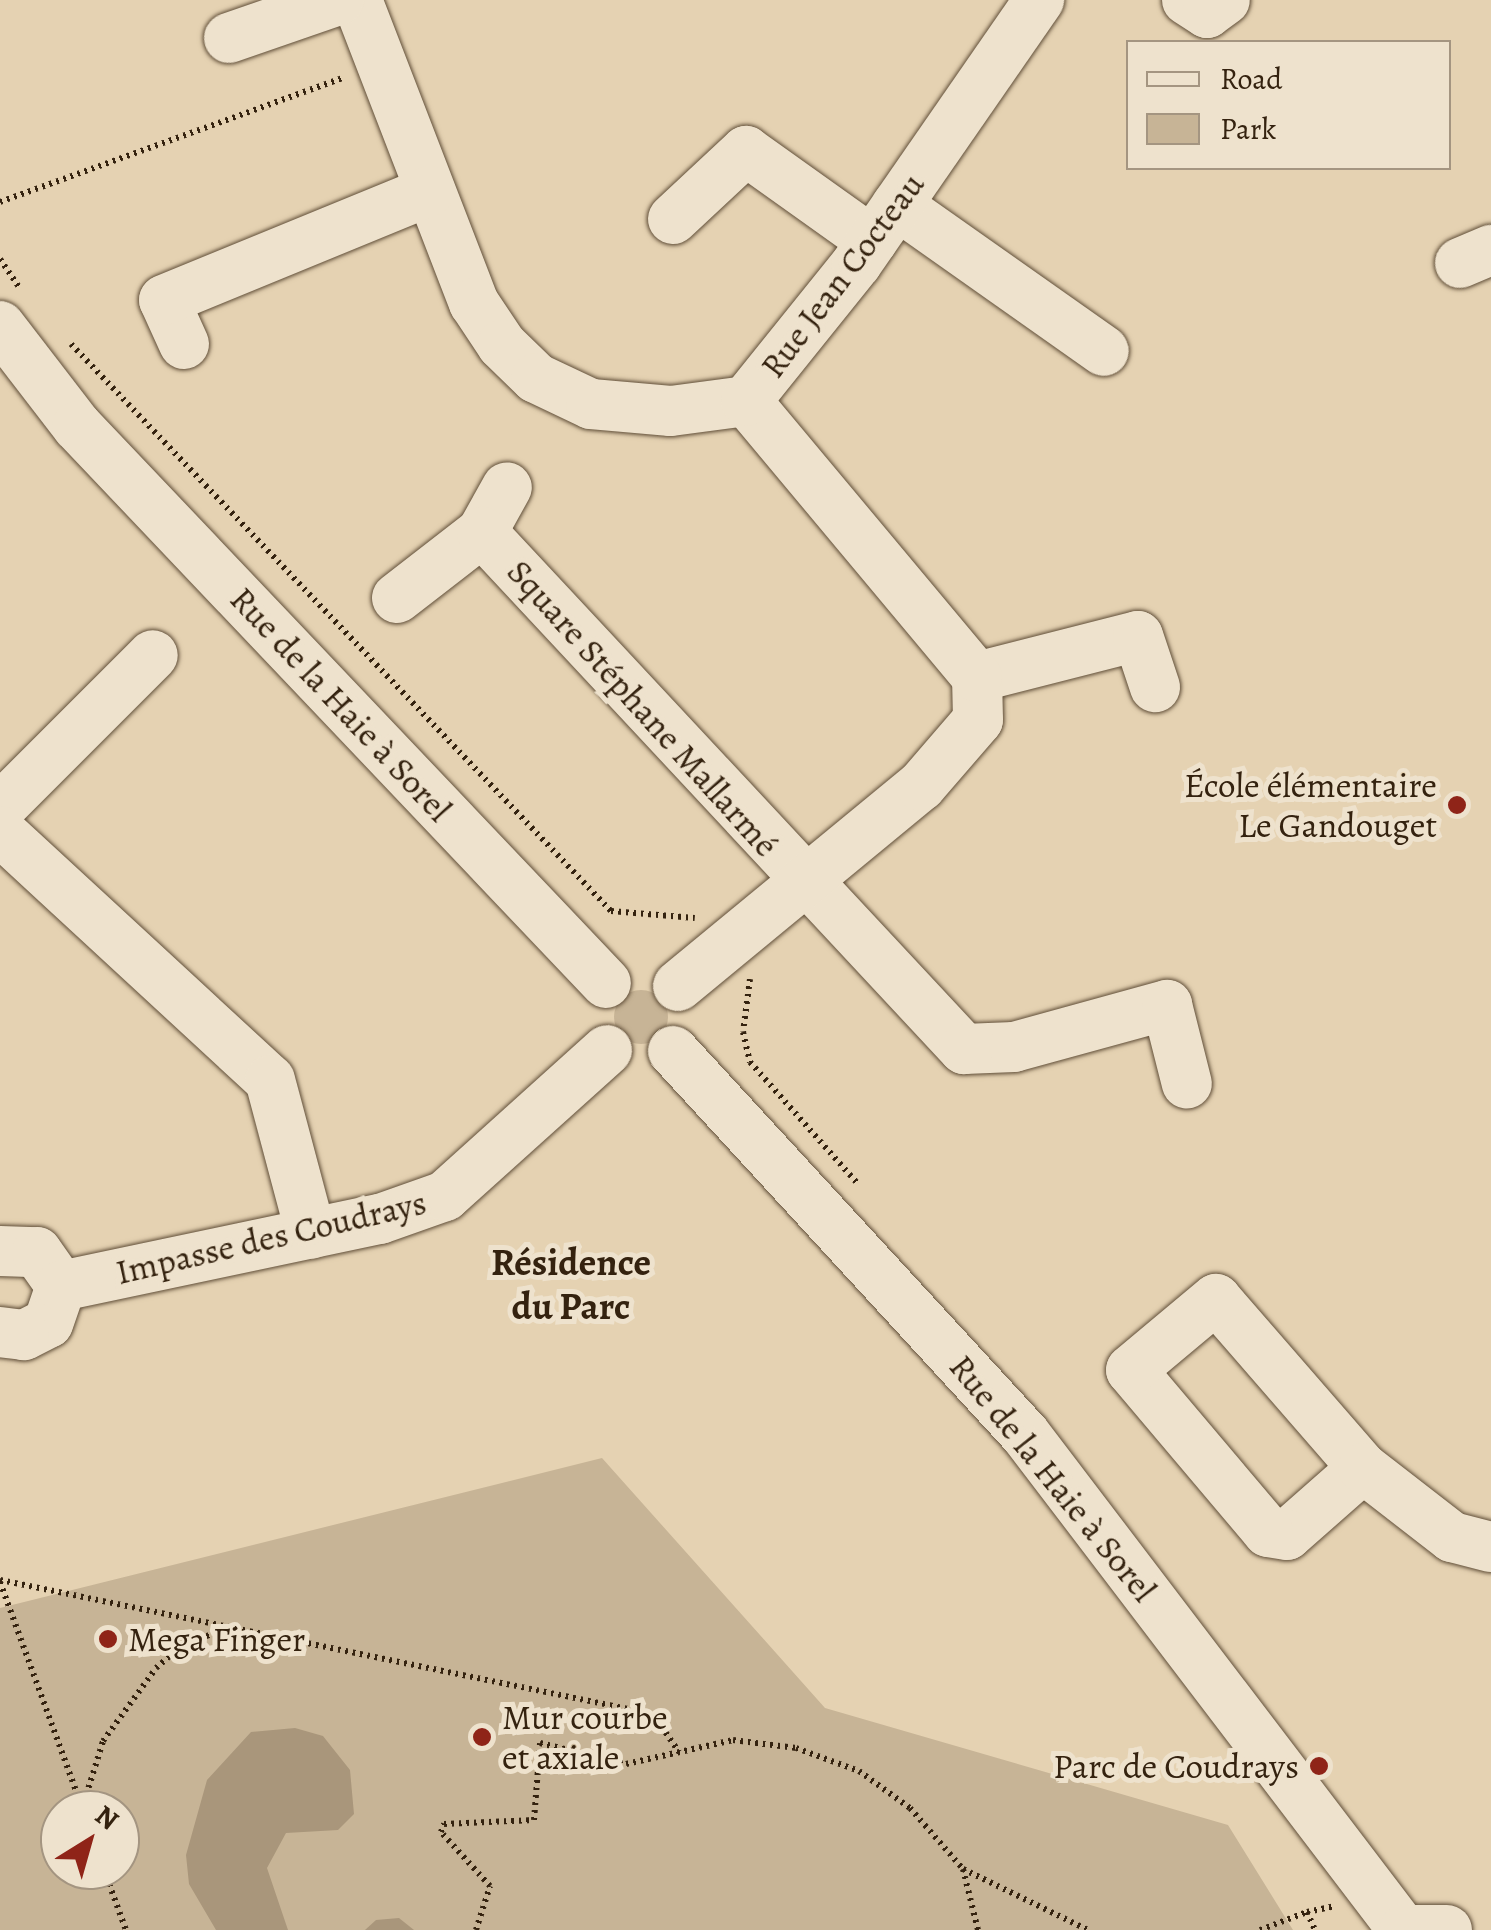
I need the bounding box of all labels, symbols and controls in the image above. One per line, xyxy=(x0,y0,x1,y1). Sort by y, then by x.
legend xyxy=(1126,40,1451,170)
text: Road xyxy=(1220,59,1282,99)
text: Park xyxy=(1220,109,1276,149)
street label: Rue Jean Cocteau xyxy=(751,164,933,386)
street label: Square Stéphane Mallarmé xyxy=(499,551,787,865)
street label: Rue de la Haie à Sorel xyxy=(222,578,460,830)
place label: École élémentaire Le Gandouget xyxy=(1184,764,1437,846)
marker: École élémentaire Le Gandouget xyxy=(1446,794,1468,816)
street label: Impasse des Coudrays xyxy=(112,1181,430,1293)
district label: Résidence du Parc xyxy=(491,1240,651,1330)
street label: Rue de la Haie à Sorel xyxy=(941,1346,1165,1610)
place label: Mega Finger xyxy=(128,1618,305,1660)
marker: Mega Finger xyxy=(97,1628,119,1650)
place label: Mur courbe et axiale xyxy=(502,1696,668,1778)
marker: Mur courbe et axiale xyxy=(471,1726,493,1748)
place label: Parc de Coudrays xyxy=(1053,1745,1299,1787)
marker: Parc de Coudrays xyxy=(1308,1755,1330,1777)
north arrow xyxy=(40,1790,140,1890)
text: N xyxy=(87,1796,126,1839)

